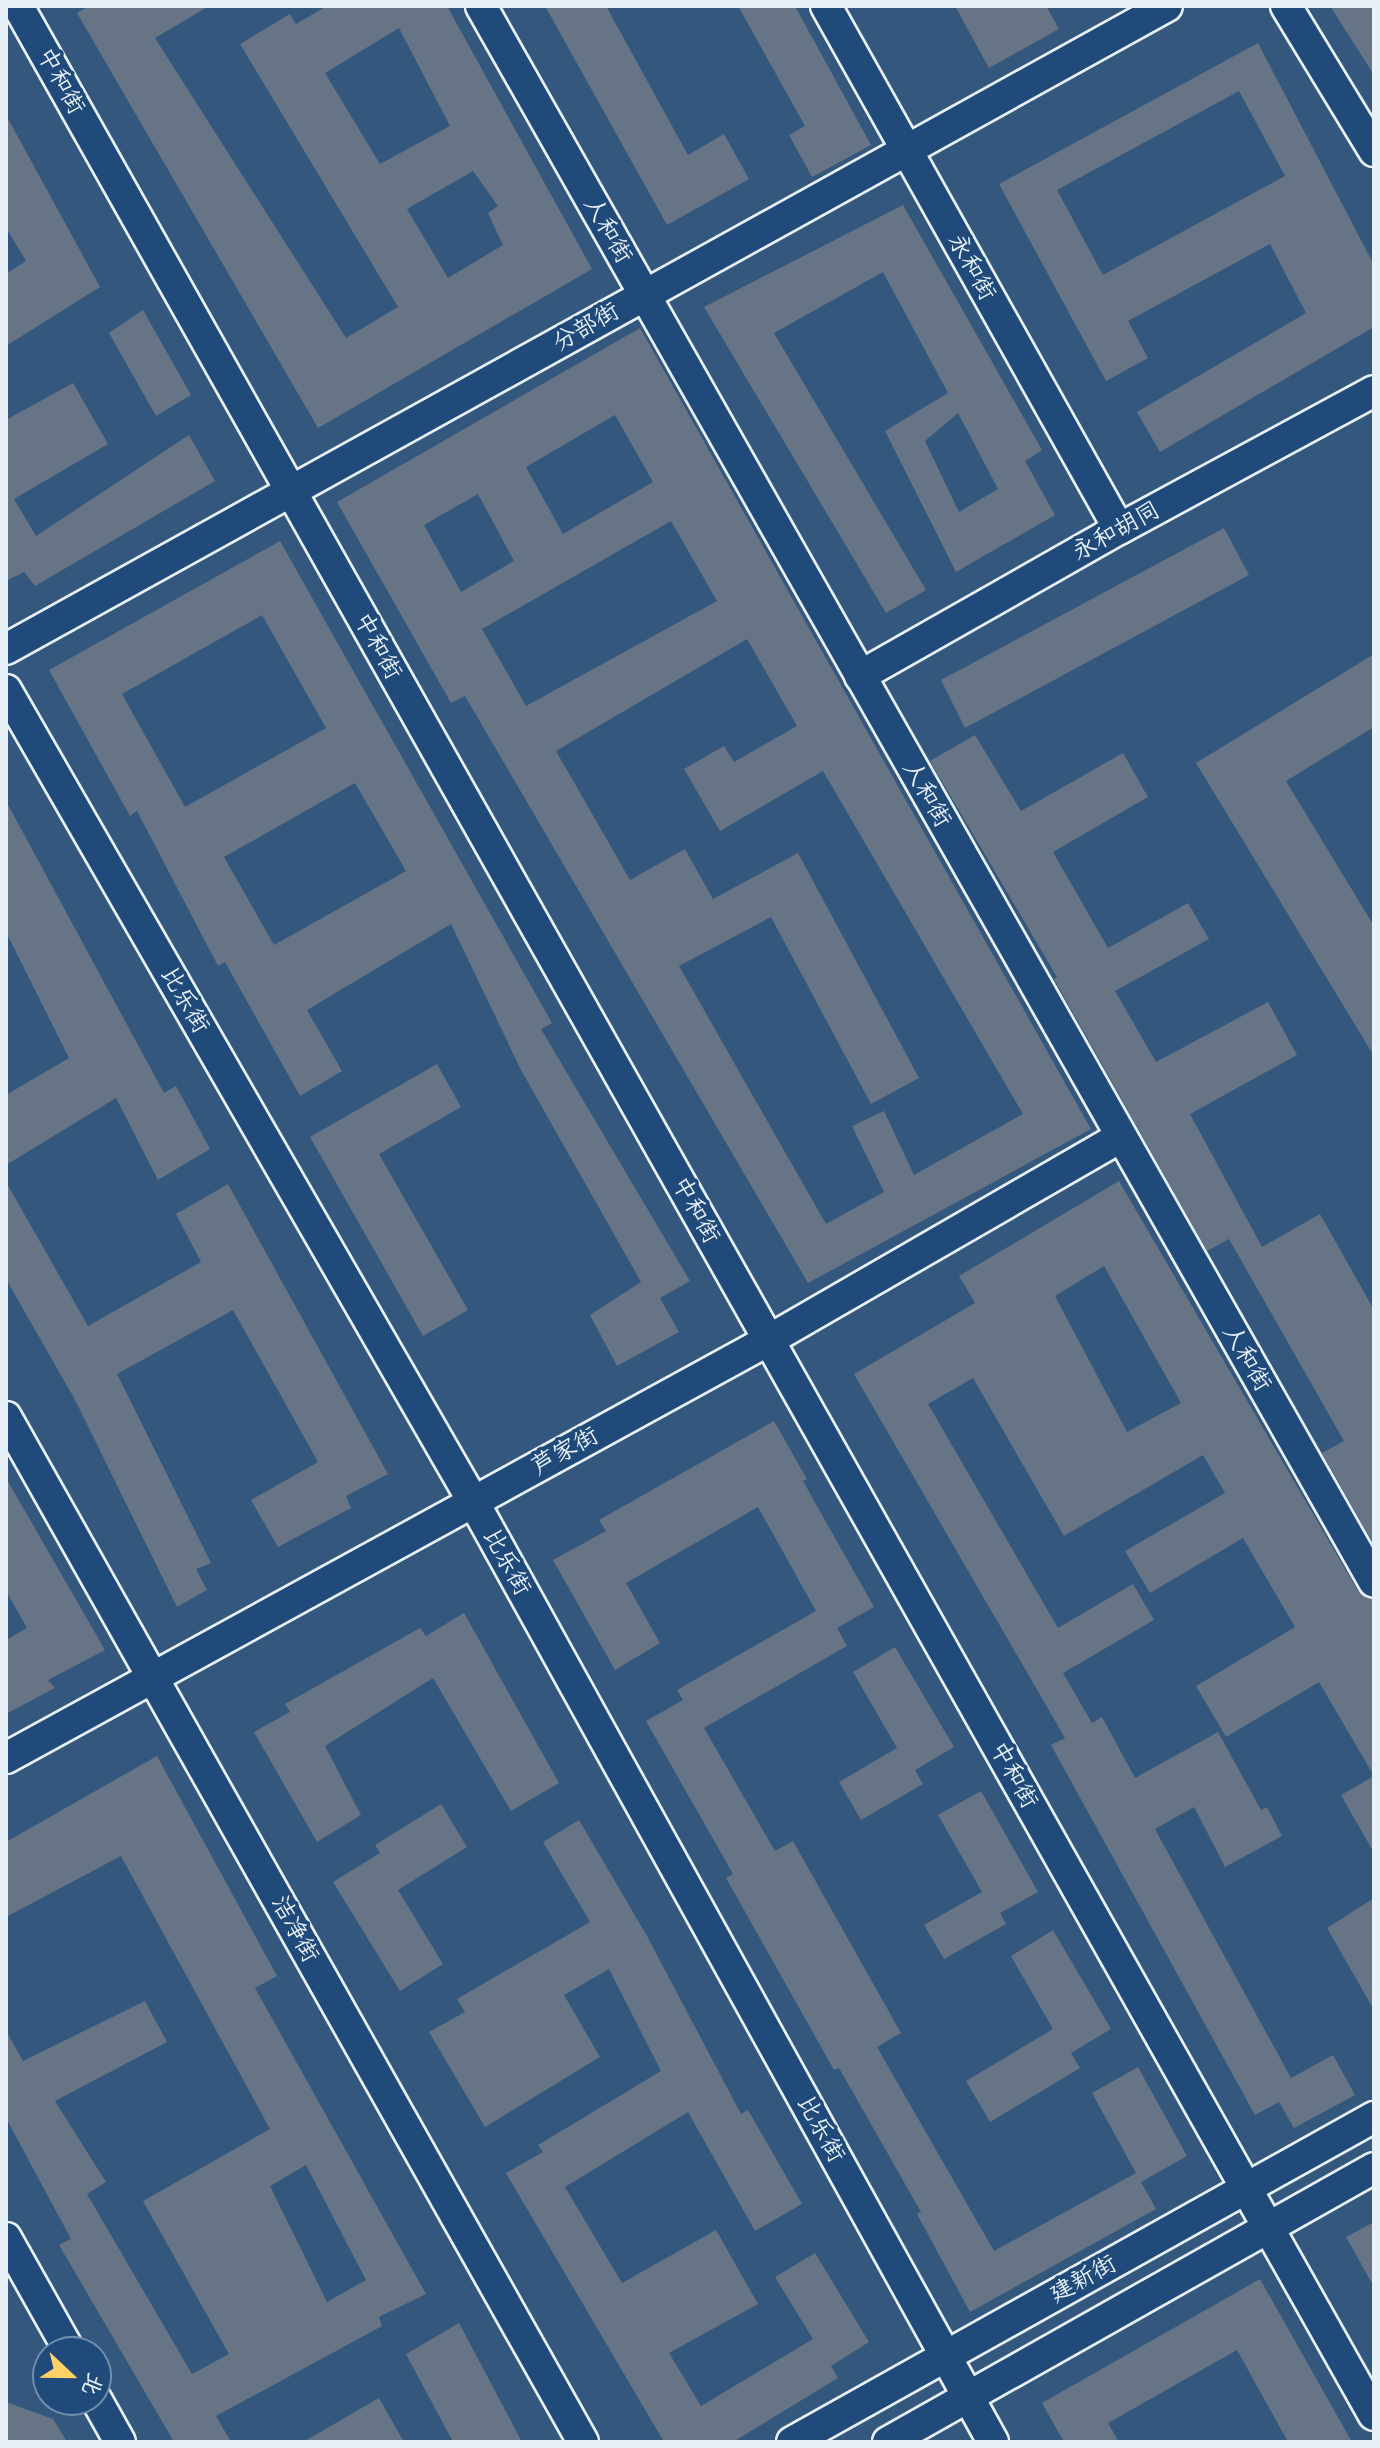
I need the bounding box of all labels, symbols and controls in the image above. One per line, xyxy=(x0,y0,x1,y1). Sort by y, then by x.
street label: 中和街 xyxy=(31,43,91,119)
street label: 人和街 xyxy=(578,192,638,268)
street label: 永和街 xyxy=(942,229,1002,305)
street label: 分部街 xyxy=(548,297,624,357)
street label: 永和胡同 xyxy=(1067,495,1165,567)
street label: 中和街 xyxy=(348,608,408,684)
street label: 人和街 xyxy=(897,756,957,832)
street label: 比乐街 xyxy=(155,962,215,1038)
street label: 中和街 xyxy=(666,1172,726,1248)
street label: 人和街 xyxy=(1217,1320,1277,1396)
street label: 芦家街 xyxy=(527,1421,603,1481)
street label: 比乐街 xyxy=(477,1524,537,1600)
street label: 中和街 xyxy=(984,1737,1044,1813)
street label: 洁净街 xyxy=(265,1891,325,1967)
street label: 比乐街 xyxy=(791,2091,851,2167)
street label: 建新街 xyxy=(1045,2249,1121,2309)
north arrow xyxy=(32,2336,112,2416)
text: 北 xyxy=(75,2369,110,2400)

